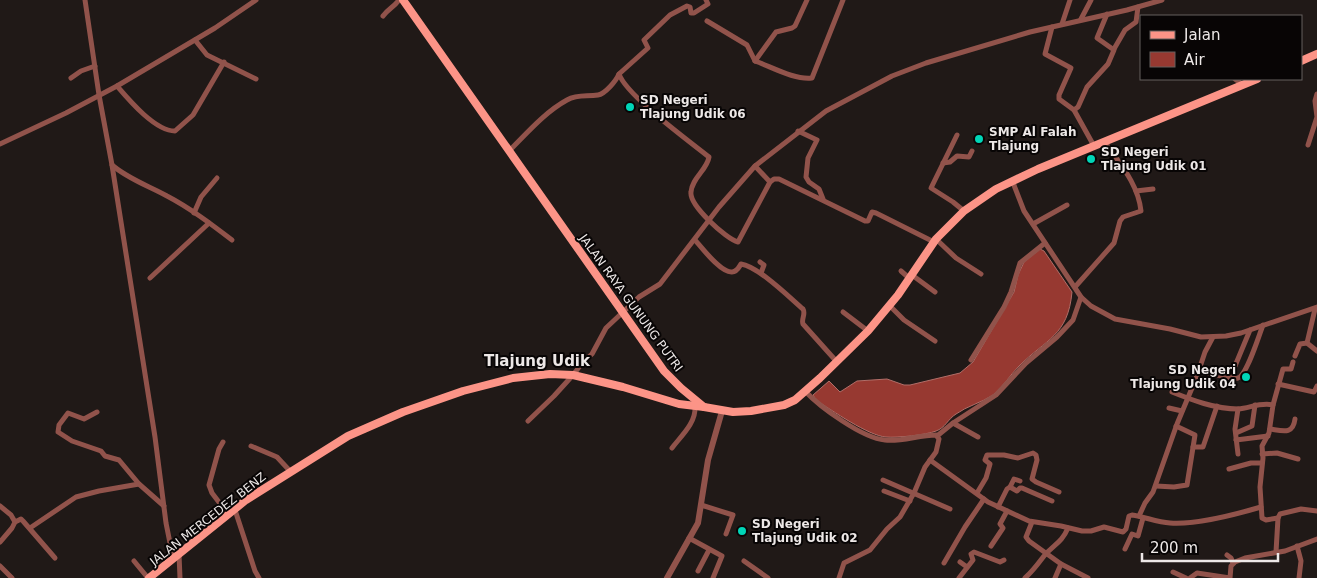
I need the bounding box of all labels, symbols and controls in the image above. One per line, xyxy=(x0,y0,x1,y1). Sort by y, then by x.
legend xyxy=(1140,15,1302,80)
text: Jalan xyxy=(1183,26,1220,44)
text: Air xyxy=(1184,51,1205,69)
place label: SD Negeri Tlajung Udik 06 xyxy=(640,93,746,121)
marker: SD Negeri Tlajung Udik 06 xyxy=(624,101,636,113)
place label: SMP Al Falah Tlajung xyxy=(989,125,1076,153)
marker: SMP Al Falah Tlajung xyxy=(973,133,985,145)
place label: SD Negeri Tlajung Udik 01 xyxy=(1101,145,1207,173)
marker: SD Negeri Tlajung Udik 01 xyxy=(1085,153,1097,165)
street label: JALAN RAYA GUNUNG PUTRI xyxy=(576,231,686,374)
district label: Tlajung Udik xyxy=(484,352,591,370)
place label: SD Negeri Tlajung Udik 04 xyxy=(1130,363,1236,391)
marker: SD Negeri Tlajung Udik 04 xyxy=(1240,371,1252,383)
street label: JALAN MERCEDEZ BENZ xyxy=(147,469,269,569)
place label: SD Negeri Tlajung Udik 02 xyxy=(752,517,858,545)
marker: SD Negeri Tlajung Udik 02 xyxy=(736,525,748,537)
scale bar xyxy=(1142,530,1278,562)
text: 200 m xyxy=(1150,539,1198,557)

